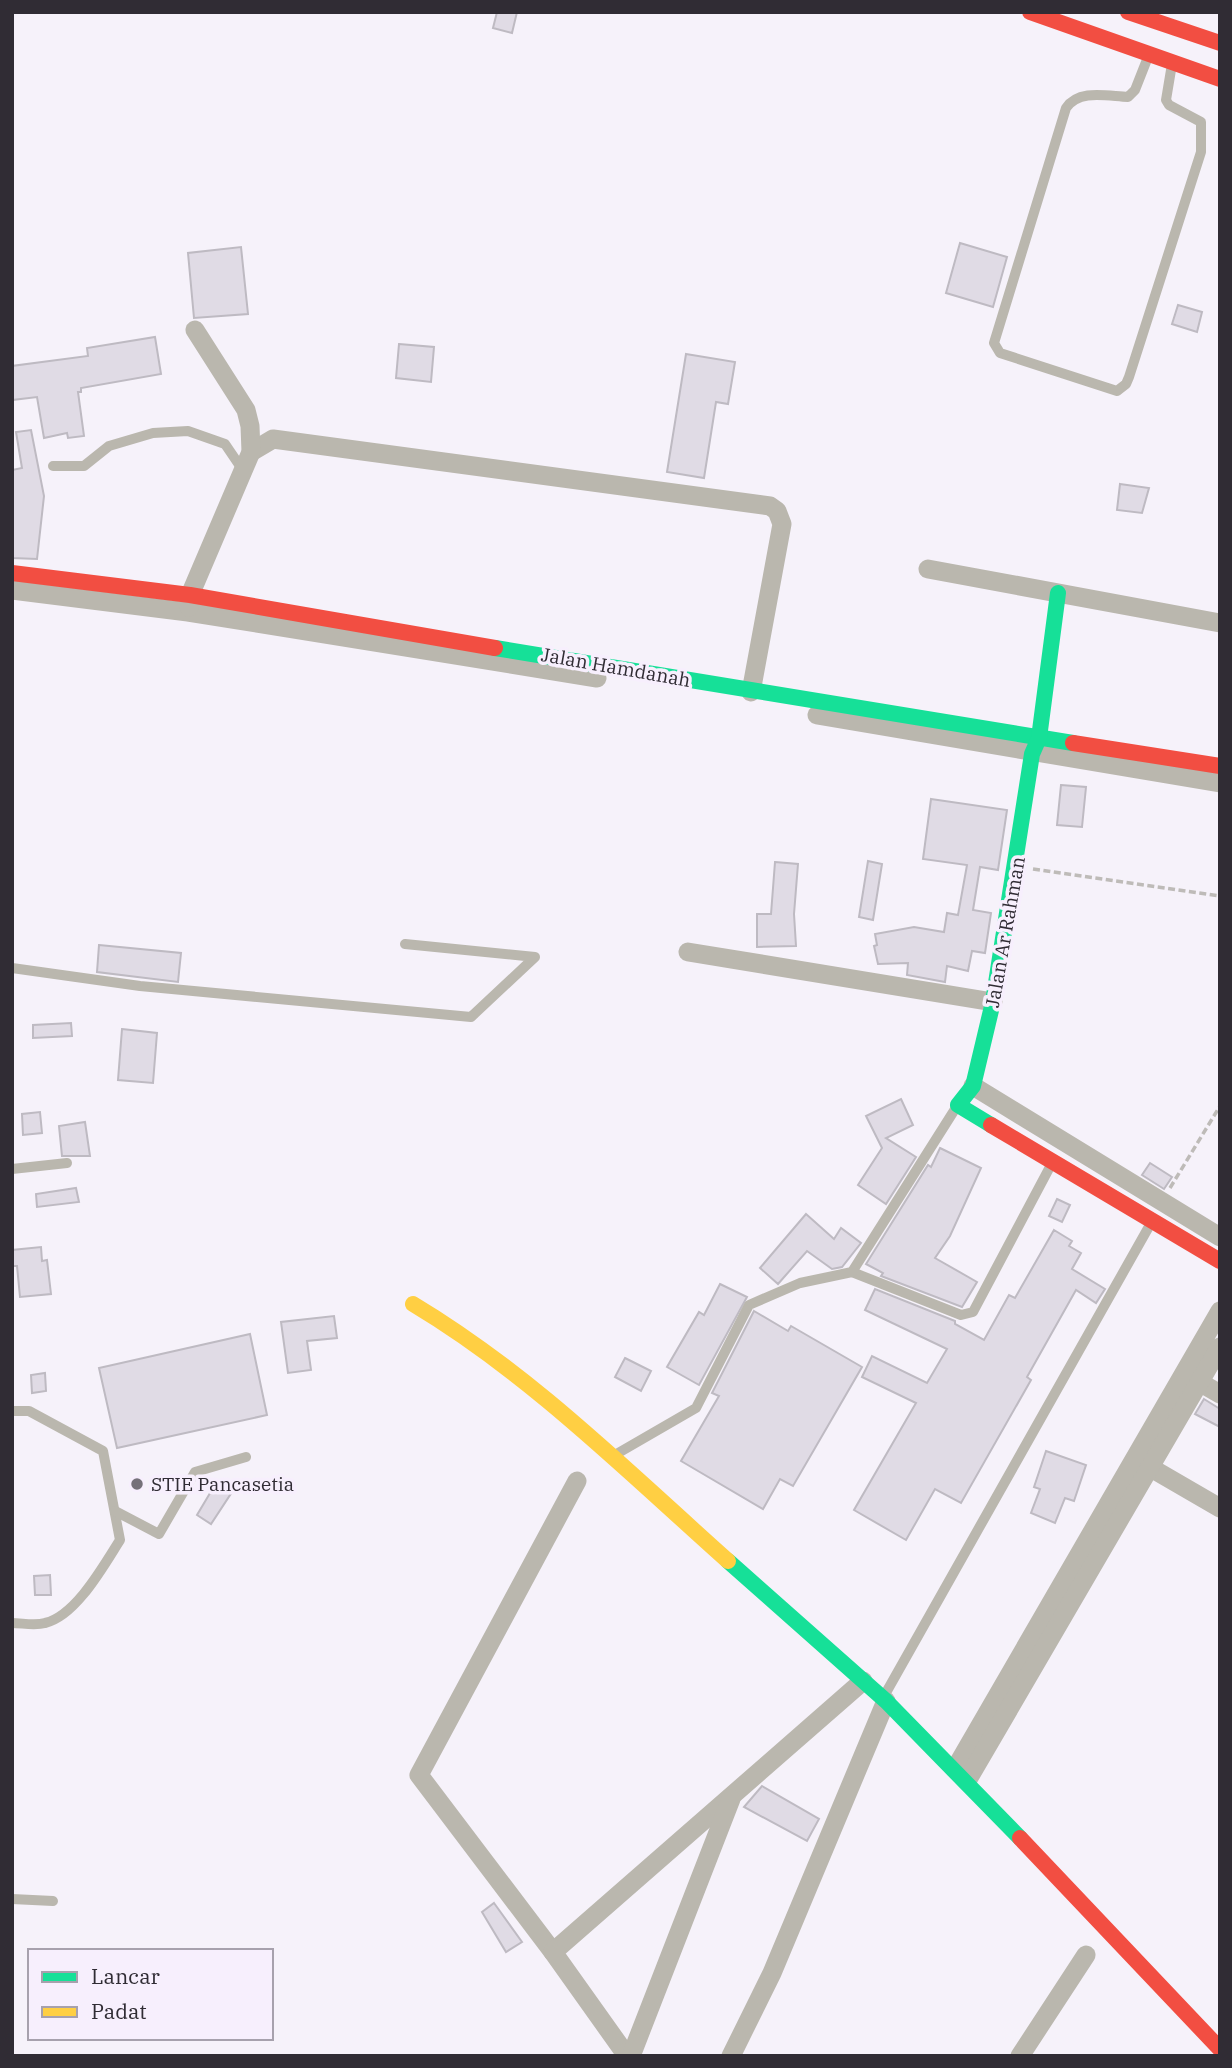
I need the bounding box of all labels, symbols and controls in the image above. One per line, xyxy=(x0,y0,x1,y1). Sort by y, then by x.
street label: Jalan Hamdanah xyxy=(539,642,693,692)
street label: Jalan Ar Rahman xyxy=(980,855,1030,1009)
place label: STIE Pancasetia xyxy=(151,1472,294,1496)
marker: STIE Pancasetia xyxy=(129,1476,145,1492)
legend xyxy=(28,1949,273,2040)
text: Lancar xyxy=(91,1962,161,1990)
text: Padat xyxy=(91,1997,147,2025)

